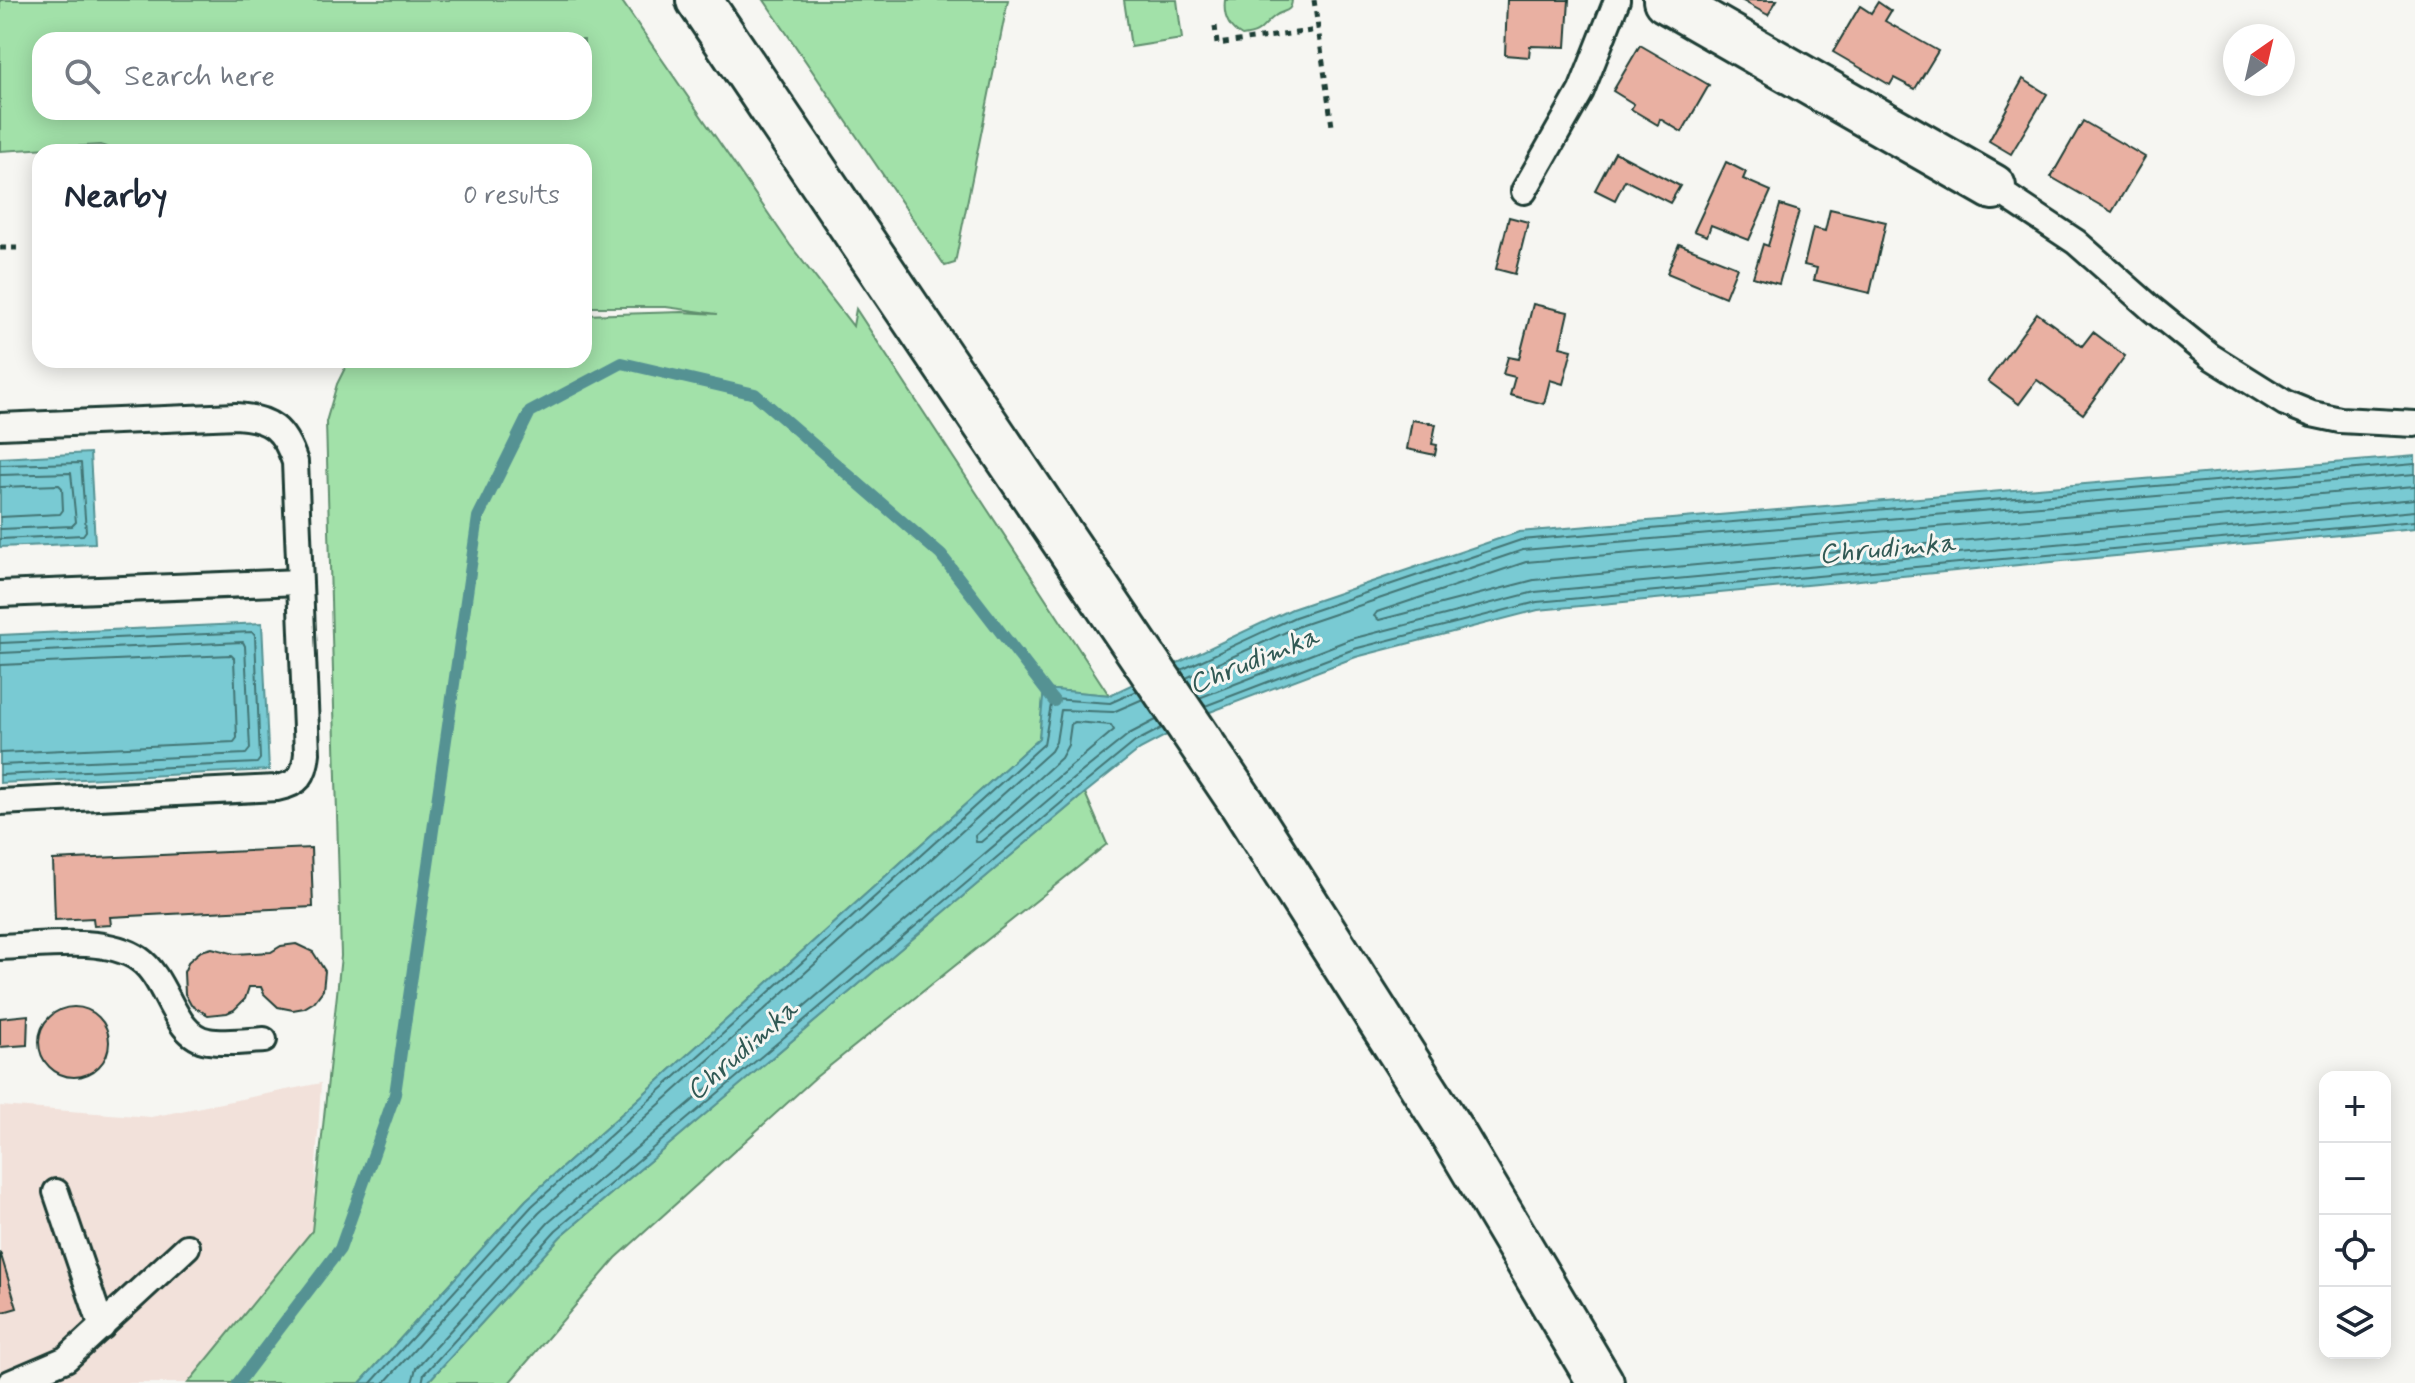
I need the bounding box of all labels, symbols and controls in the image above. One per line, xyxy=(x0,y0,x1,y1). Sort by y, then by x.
north arrow xyxy=(2223,24,2295,96)
search box xyxy=(32,32,592,120)
icon: search xyxy=(60,54,104,98)
text: Search here xyxy=(124,57,275,96)
text: Nearby xyxy=(64,174,168,219)
text: 0 results xyxy=(463,179,560,213)
water label: Chrudimka xyxy=(1817,525,1958,574)
water label: Chrudimka xyxy=(1184,618,1325,704)
water label: Chrudimka xyxy=(679,991,807,1110)
map controls xyxy=(2319,1071,2391,1359)
button: + xyxy=(2319,1071,2391,1143)
button: − xyxy=(2319,1143,2391,1215)
button: locate xyxy=(2319,1215,2391,1287)
button: layers xyxy=(2319,1287,2391,1359)

